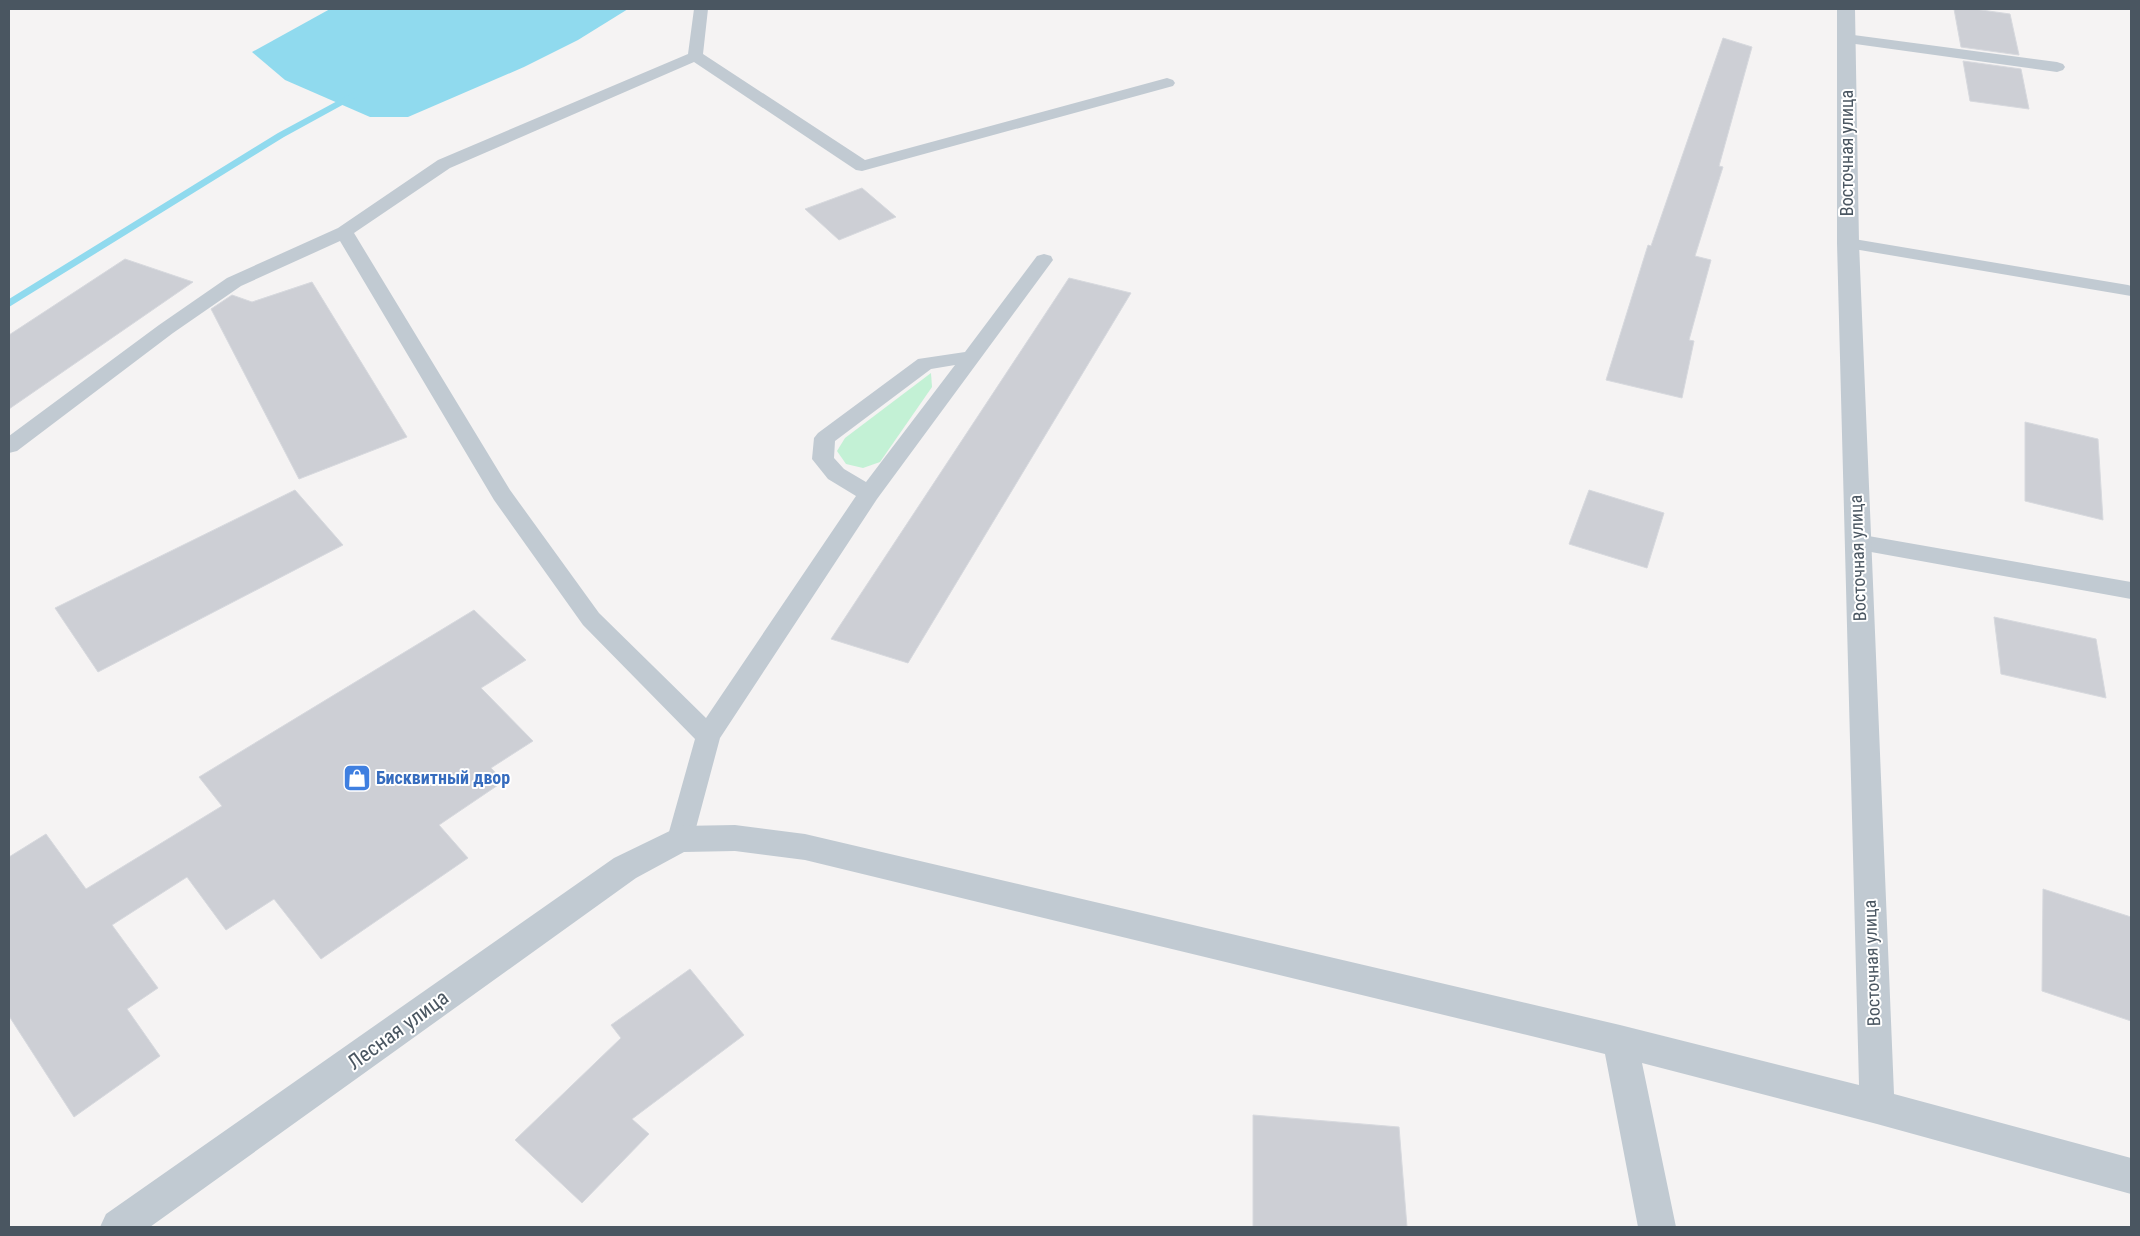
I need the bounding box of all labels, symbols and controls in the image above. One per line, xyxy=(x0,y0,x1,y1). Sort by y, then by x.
street label: Восточная улица xyxy=(1836,90,1857,216)
street label: Восточная улица xyxy=(1845,495,1870,621)
shop icon: Бисквитный двор xyxy=(342,763,372,793)
place label: Бисквитный двор xyxy=(376,767,510,788)
street label: Восточная улица xyxy=(1859,900,1884,1026)
street label: Лесная улица xyxy=(343,985,453,1075)

